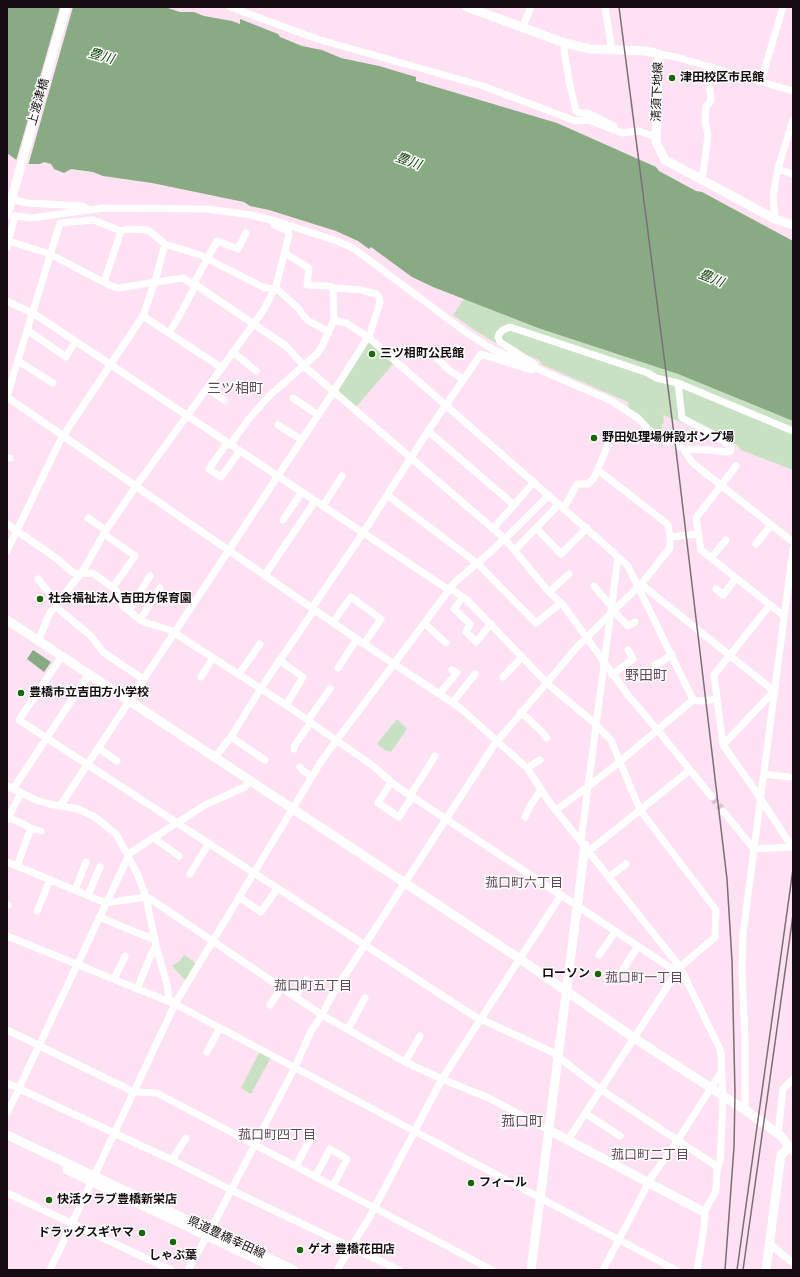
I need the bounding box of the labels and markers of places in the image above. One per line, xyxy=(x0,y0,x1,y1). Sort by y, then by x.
place label: 津田校区市民館 xyxy=(680,71,764,85)
marker: 津田校区市民館 xyxy=(667,73,677,83)
place label: 三ツ相町公民館 xyxy=(380,347,464,361)
marker: 三ツ相町公民館 xyxy=(367,349,377,359)
place label: 野田処理場併設ポンプ場 xyxy=(602,431,734,445)
marker: 野田処理場併設ポンプ場 xyxy=(589,433,599,443)
place label: 社会福祉法人吉田方保育園 xyxy=(48,592,192,606)
marker: 社会福祉法人吉田方保育園 xyxy=(35,594,45,604)
place label: 豊橋市立吉田方小学校 xyxy=(29,686,149,700)
marker: 豊橋市立吉田方小学校 xyxy=(16,688,26,698)
place label: ローソン xyxy=(542,967,590,981)
marker: ローソン xyxy=(593,969,603,979)
place label: フィール xyxy=(479,1176,527,1190)
marker: フィール xyxy=(466,1178,476,1188)
place label: 快活クラブ豊橋新栄店 xyxy=(57,1193,177,1207)
marker: 快活クラブ豊橋新栄店 xyxy=(44,1195,54,1205)
place label: ドラッグスギヤマ xyxy=(38,1226,134,1240)
marker: ドラッグスギヤマ xyxy=(137,1228,147,1238)
marker: しゃぶ葉 xyxy=(168,1237,178,1247)
place label: ゲオ 豊橋花田店 xyxy=(308,1243,395,1257)
marker: ゲオ 豊橋花田店 xyxy=(295,1245,305,1255)
place label: しゃぶ葉 xyxy=(149,1249,197,1263)

